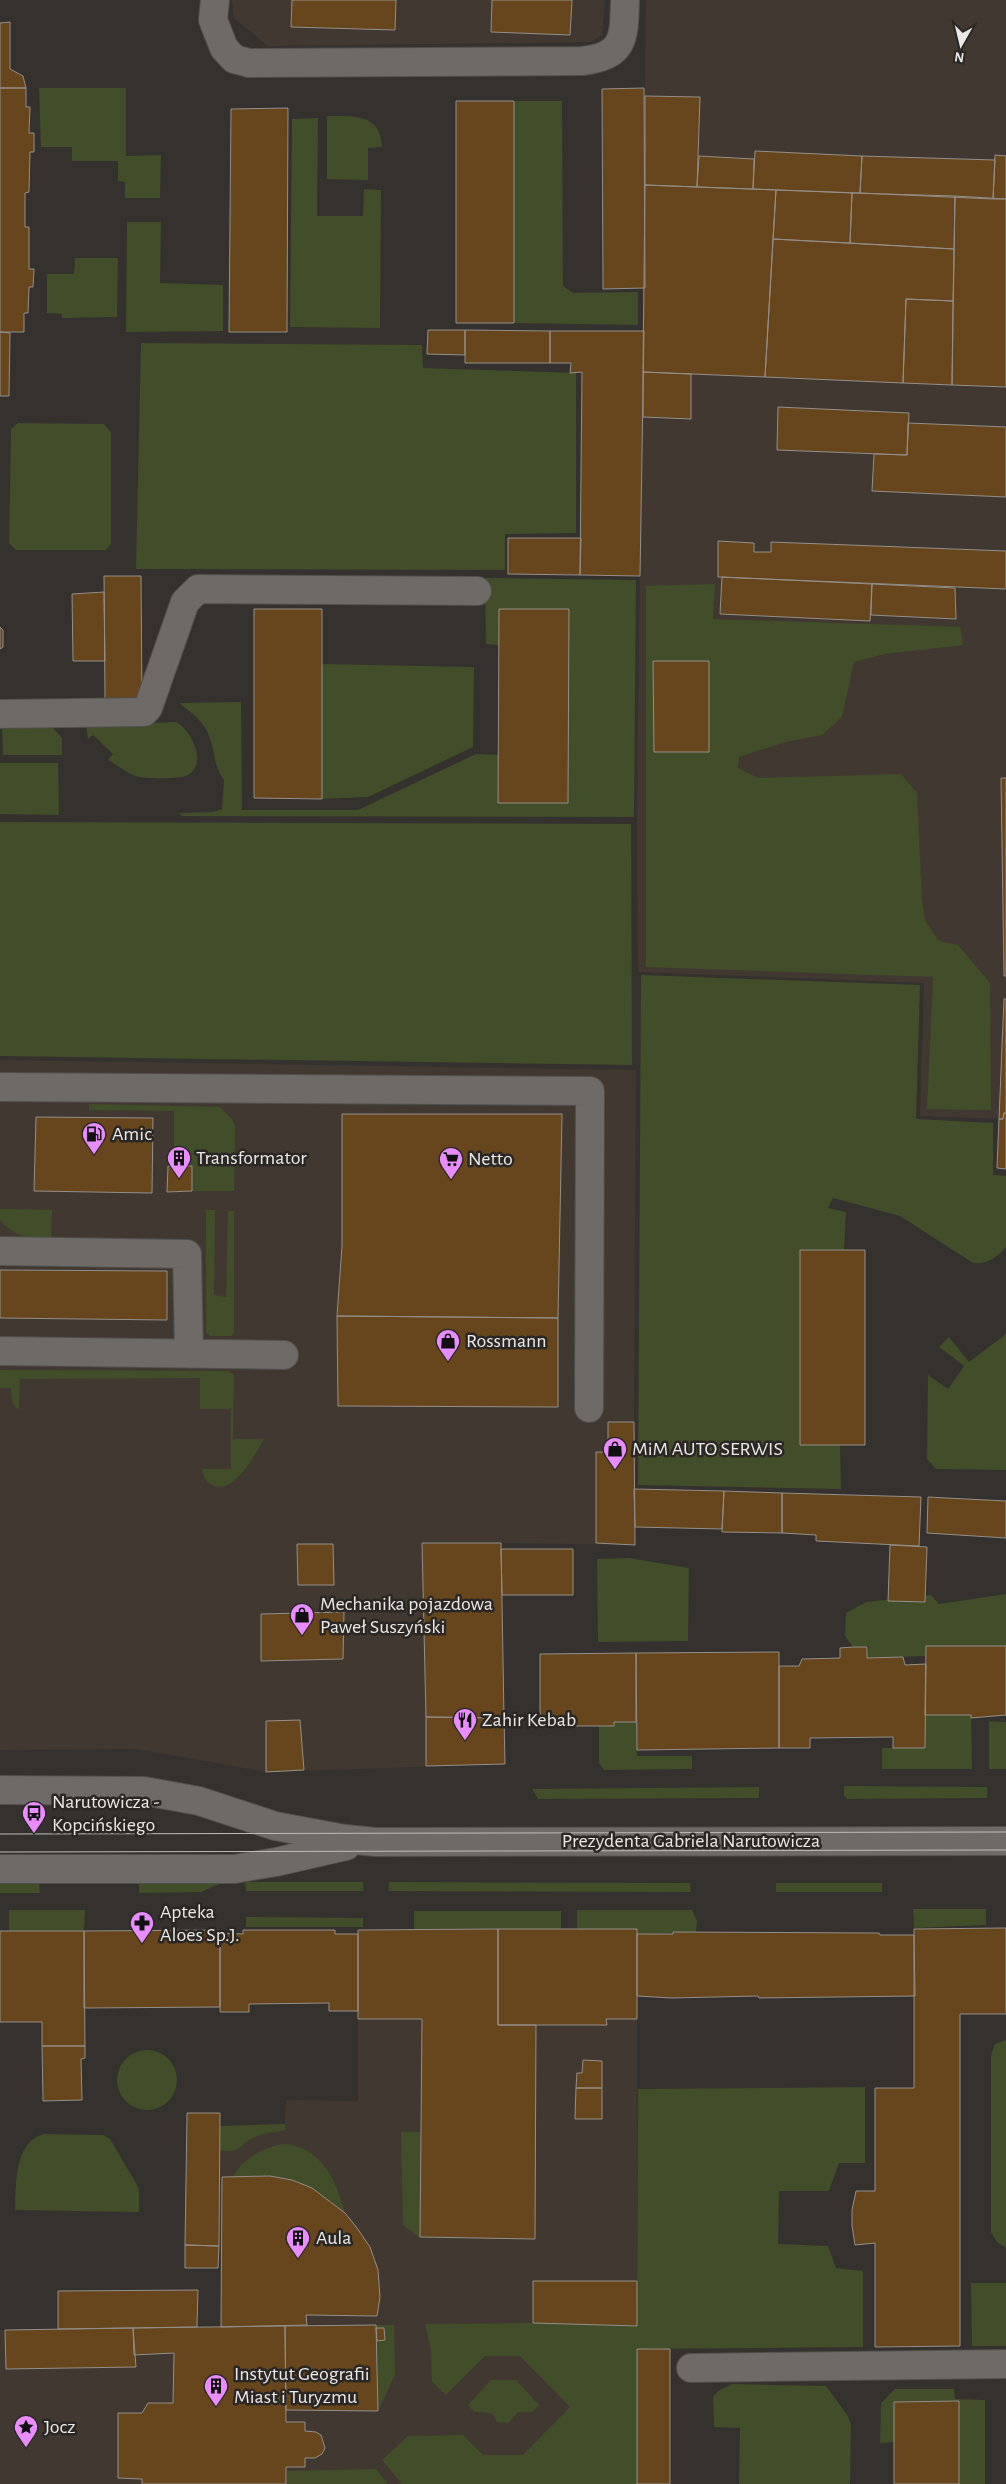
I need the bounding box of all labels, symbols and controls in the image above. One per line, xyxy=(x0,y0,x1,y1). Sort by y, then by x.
north arrow xyxy=(936,20,986,70)
text: N xyxy=(954,49,965,64)
fuel station icon: Amic xyxy=(81,1121,107,1155)
place label: Amic xyxy=(112,1124,152,1144)
building icon: Transformator xyxy=(166,1145,192,1179)
supermarket icon: Netto xyxy=(438,1146,464,1180)
place label: Transformator xyxy=(196,1148,307,1168)
place label: Netto xyxy=(468,1149,513,1169)
shop icon: Rossmann xyxy=(435,1328,461,1362)
place label: Rossmann xyxy=(466,1331,546,1351)
shop icon: MiM AUTO SERWIS xyxy=(602,1436,628,1470)
place label: MiM AUTO SERWIS xyxy=(632,1439,783,1459)
place label: Mechanika pojazdowa Paweł Suszyński xyxy=(320,1594,493,1637)
shop icon: Mechanika pojazdowa Paweł Suszyński xyxy=(289,1602,315,1636)
restaurant icon: Zahir Kebab xyxy=(452,1707,478,1741)
place label: Zahir Kebab xyxy=(482,1710,576,1730)
place label: Narutowicza - Kopcińskiego xyxy=(52,1792,160,1835)
bus stop icon: Narutowicza - Kopcińskiego xyxy=(21,1800,47,1834)
street label: Prezydenta Gabriela Narutowicza xyxy=(562,1831,820,1851)
place label: Apteka Aloes Sp.J. xyxy=(160,1902,240,1945)
pharmacy icon: Apteka Aloes Sp.J. xyxy=(129,1910,155,1944)
building icon: Aula xyxy=(285,2225,311,2259)
place label: Aula xyxy=(316,2228,352,2248)
place label: Instytut Geografii Miast i Turyzmu xyxy=(234,2364,370,2407)
building icon: Instytut Geografii Miast i Turyzmu xyxy=(203,2373,229,2407)
place icon: Jocz xyxy=(13,2414,39,2448)
place label: Jocz xyxy=(44,2417,76,2437)

